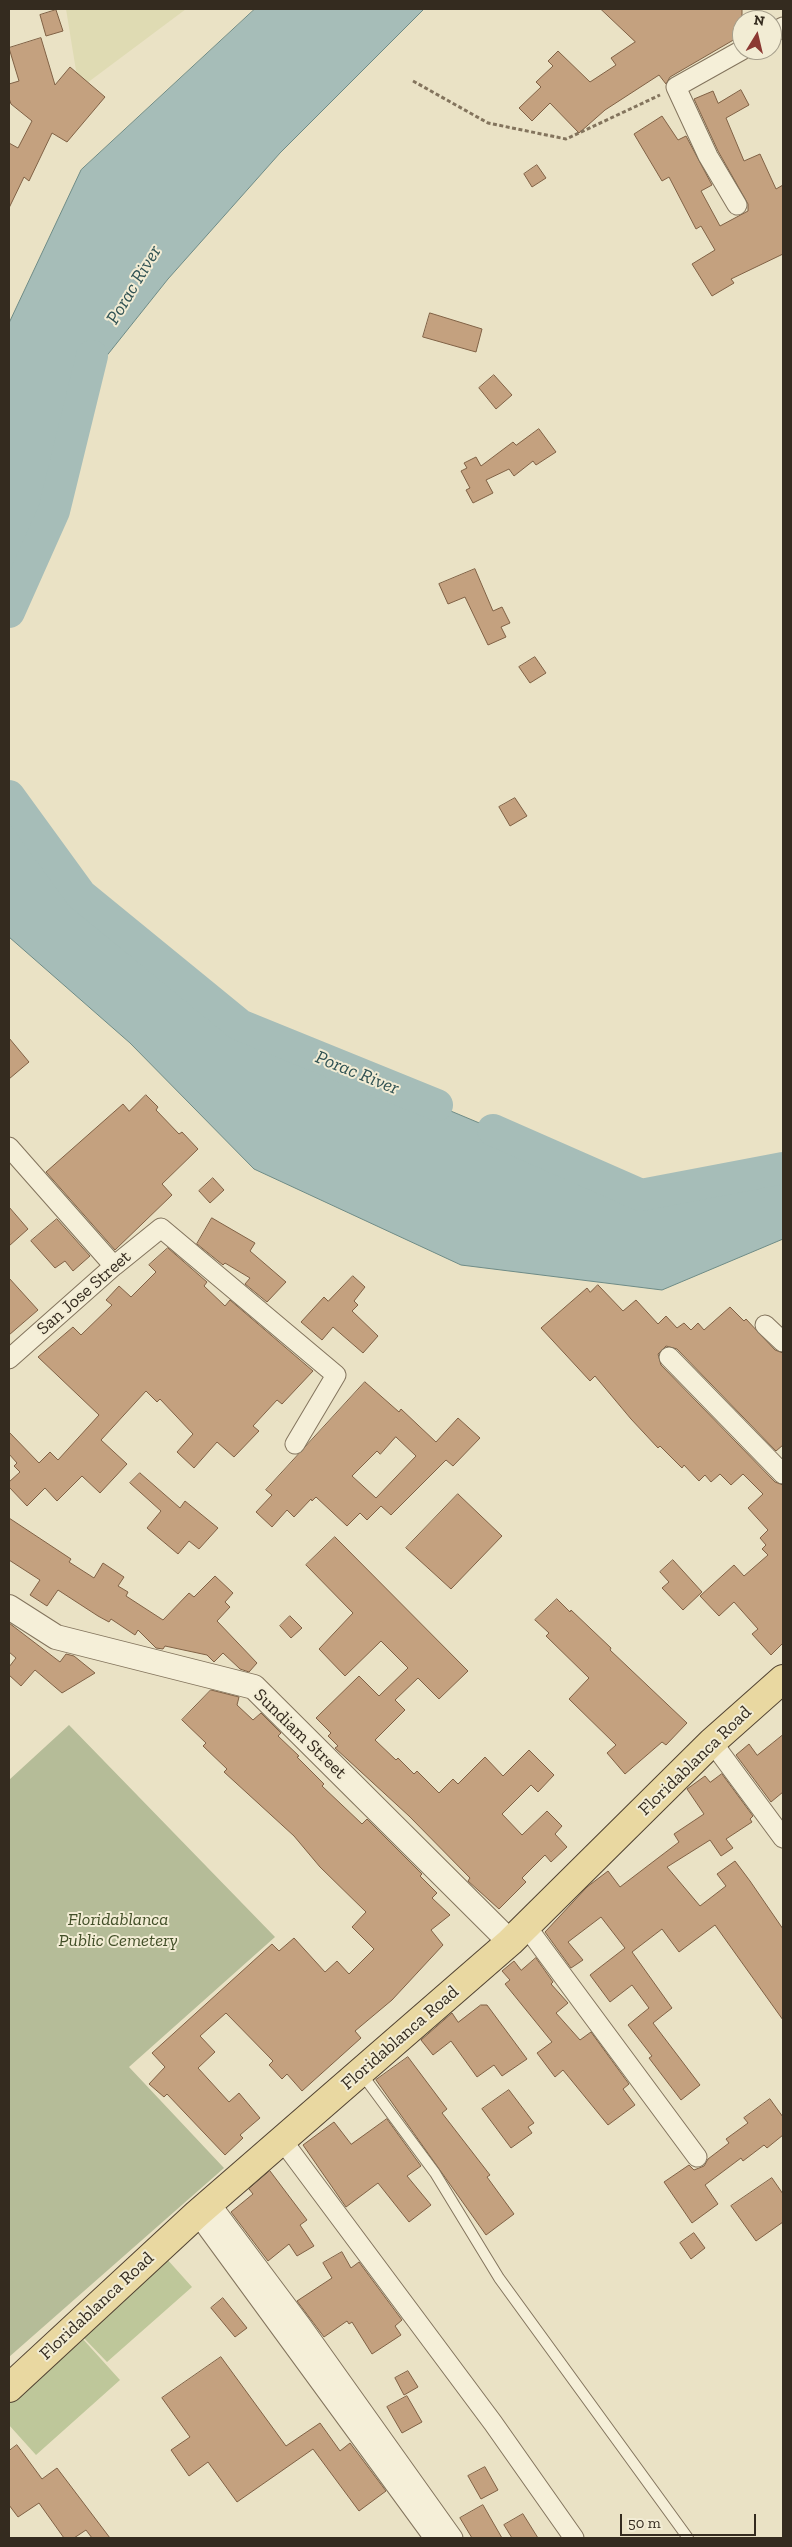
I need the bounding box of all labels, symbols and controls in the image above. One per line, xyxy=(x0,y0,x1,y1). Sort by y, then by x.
north arrow xyxy=(732,10,782,60)
text: N xyxy=(753,11,766,30)
water label: Porac River xyxy=(102,241,166,329)
water label: Porac River xyxy=(312,1046,402,1100)
street label: San Jose Street xyxy=(33,1246,135,1340)
street label: Sundiam Street xyxy=(249,1684,351,1784)
street label: Floridablanca Road xyxy=(634,1702,756,1820)
park label: Floridablanca Public Cemetery xyxy=(58,1909,178,1952)
street label: Floridablanca Road xyxy=(337,1981,463,2095)
street label: Floridablanca Road xyxy=(35,2247,159,2365)
scale bar xyxy=(622,2504,758,2536)
text: 50 m xyxy=(628,2514,661,2532)

